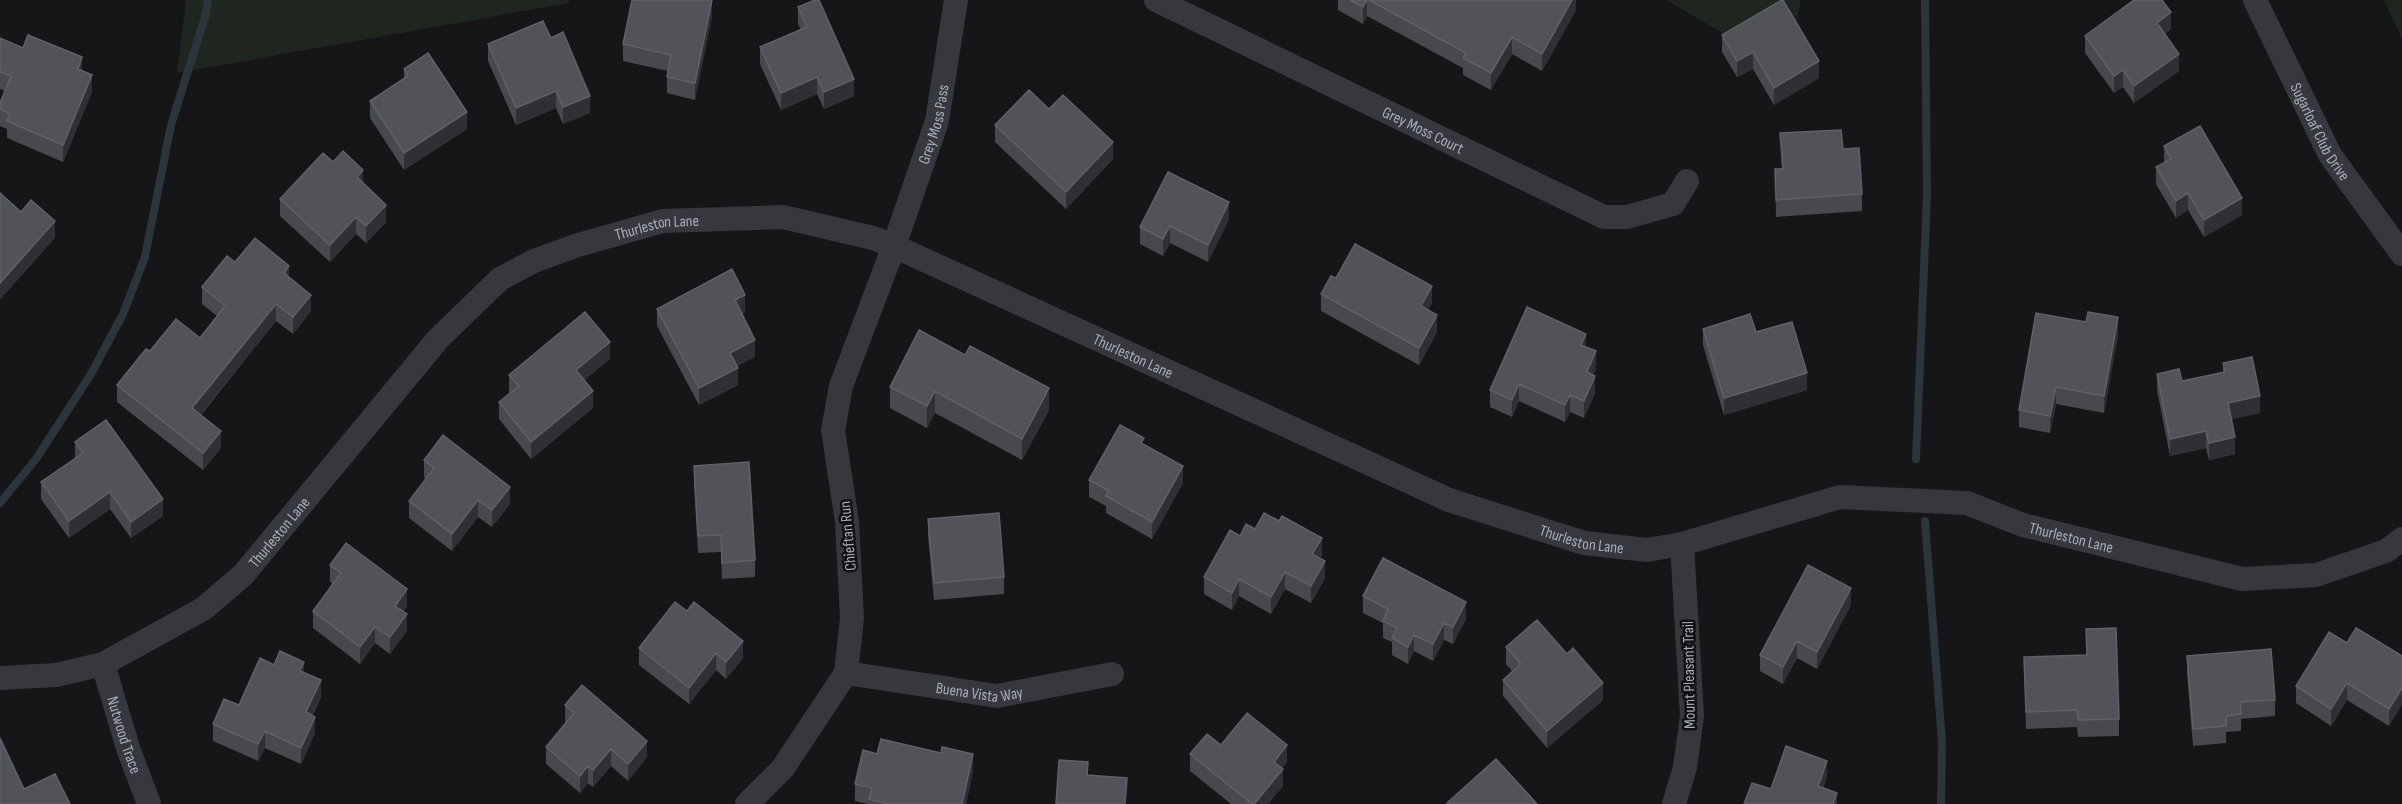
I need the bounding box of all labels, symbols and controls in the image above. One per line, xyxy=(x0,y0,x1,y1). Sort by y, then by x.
street label: Sugarloaf Club Drive xyxy=(2286,80,2353,185)
street label: Grey Moss Pass xyxy=(915,83,954,167)
street label: Grey Moss Court xyxy=(1379,103,1467,159)
street label: Thurleston Lane xyxy=(613,212,699,245)
street label: Thurleston Lane xyxy=(1090,330,1176,383)
street label: Thurleston Lane xyxy=(245,494,315,572)
street label: Chieftan Run xyxy=(836,500,861,572)
street label: Thurleston Lane xyxy=(2027,519,2115,558)
street label: Thurleston Lane xyxy=(1537,521,1625,558)
street label: Mount Pleasant Trail xyxy=(1679,621,1700,729)
street label: Buena Vista Way xyxy=(935,679,1025,707)
street label: Nutwood Trace xyxy=(102,694,145,776)

